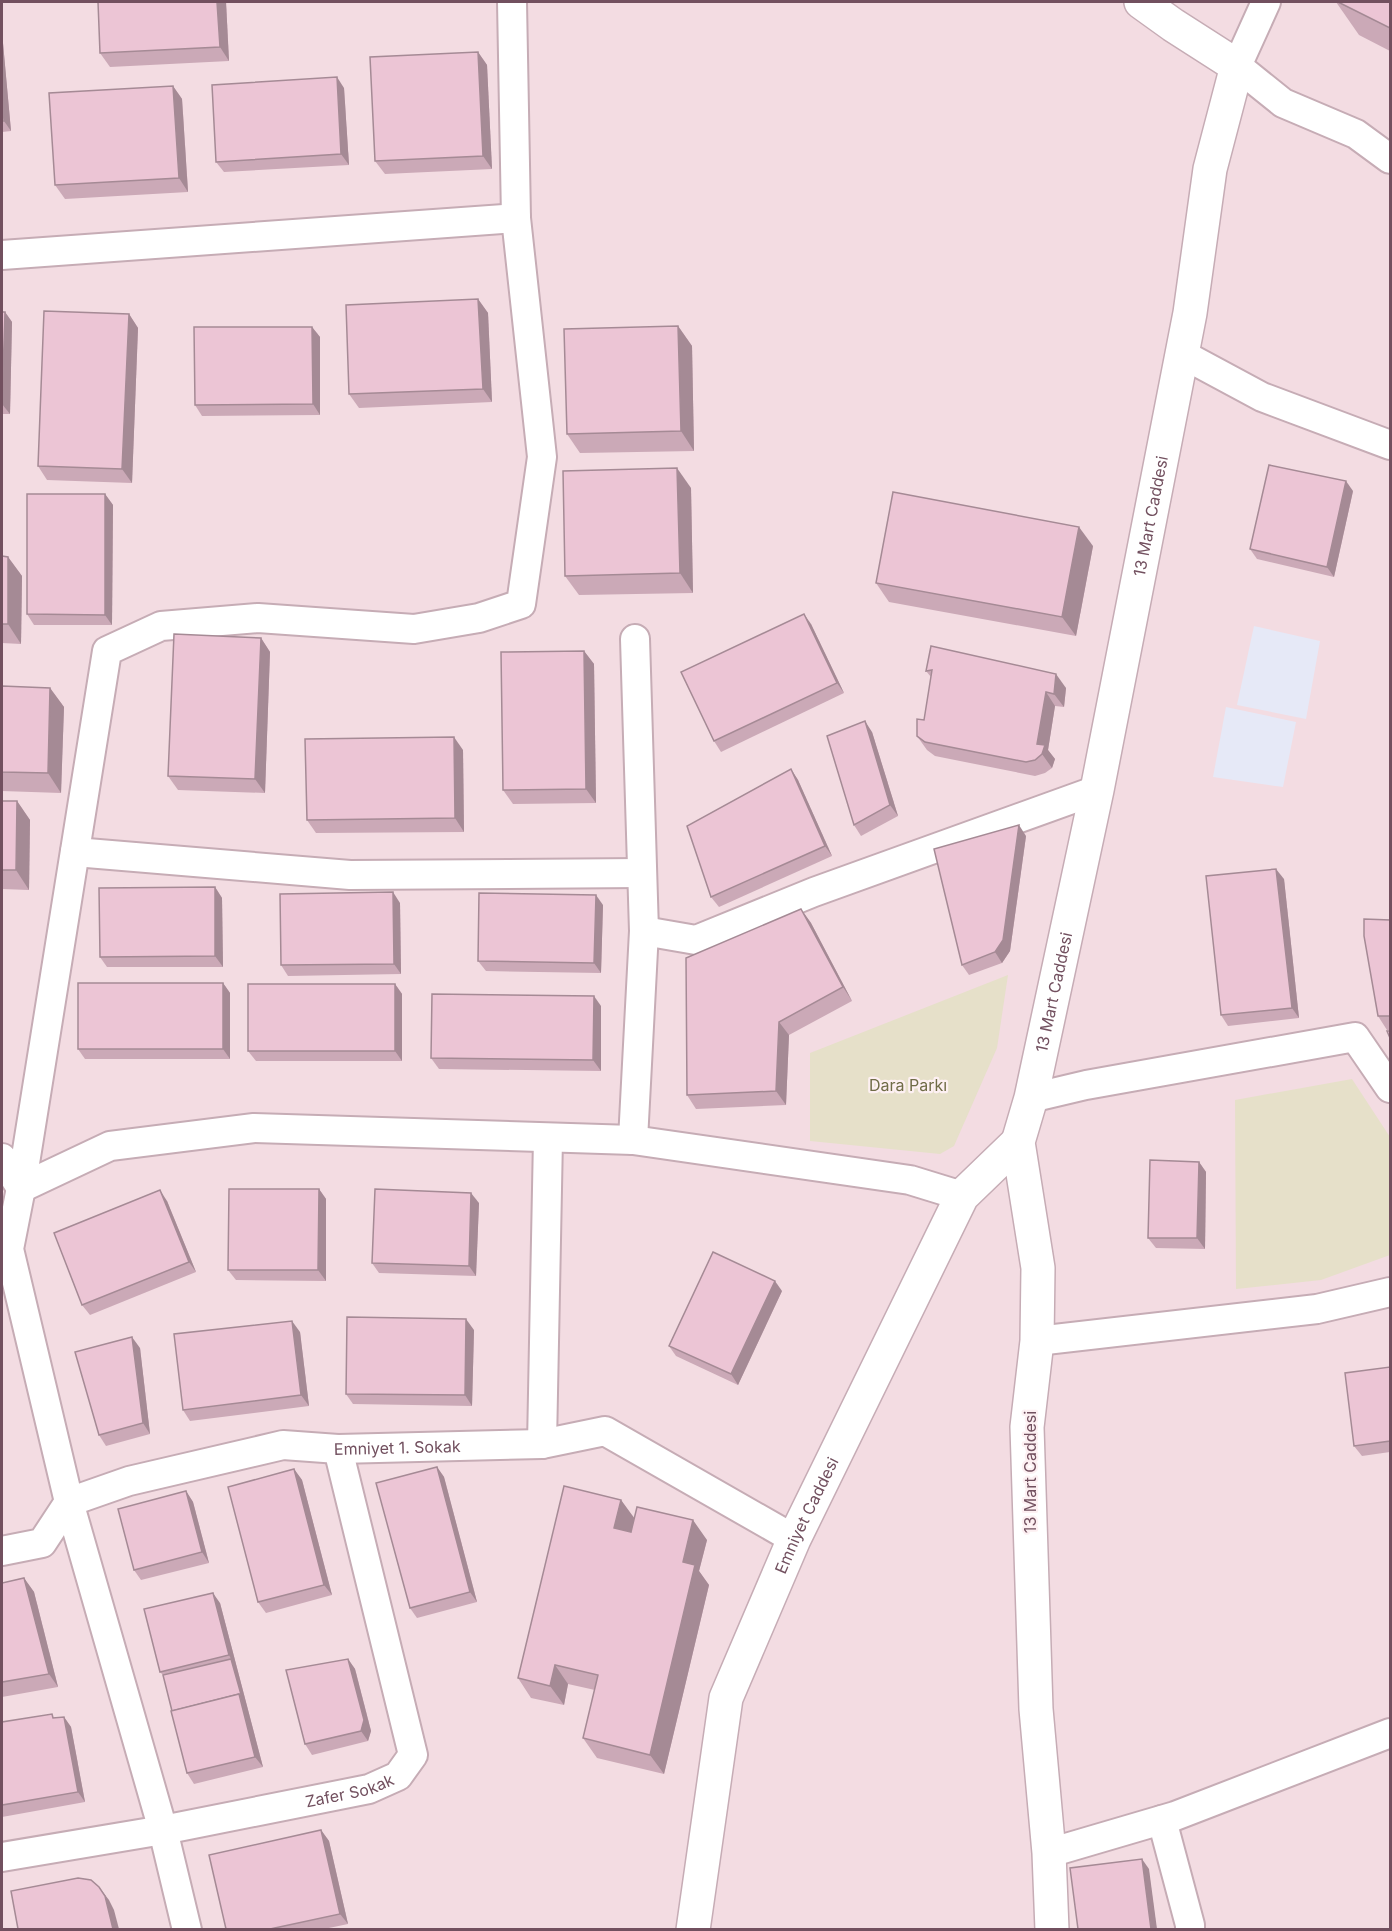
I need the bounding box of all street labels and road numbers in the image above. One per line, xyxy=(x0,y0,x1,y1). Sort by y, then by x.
street label: 13 Mart Caddesi xyxy=(1129,454,1172,578)
street label: 13 Mart Caddesi xyxy=(1031,930,1076,1054)
street label: 13 Mart Caddesi xyxy=(1020,1411,1040,1533)
street label: Emniyet 1. Sokak xyxy=(334,1436,461,1459)
street label: Emniyet Caddesi xyxy=(770,1454,843,1577)
street label: Zafer Sokak xyxy=(304,1769,397,1811)

